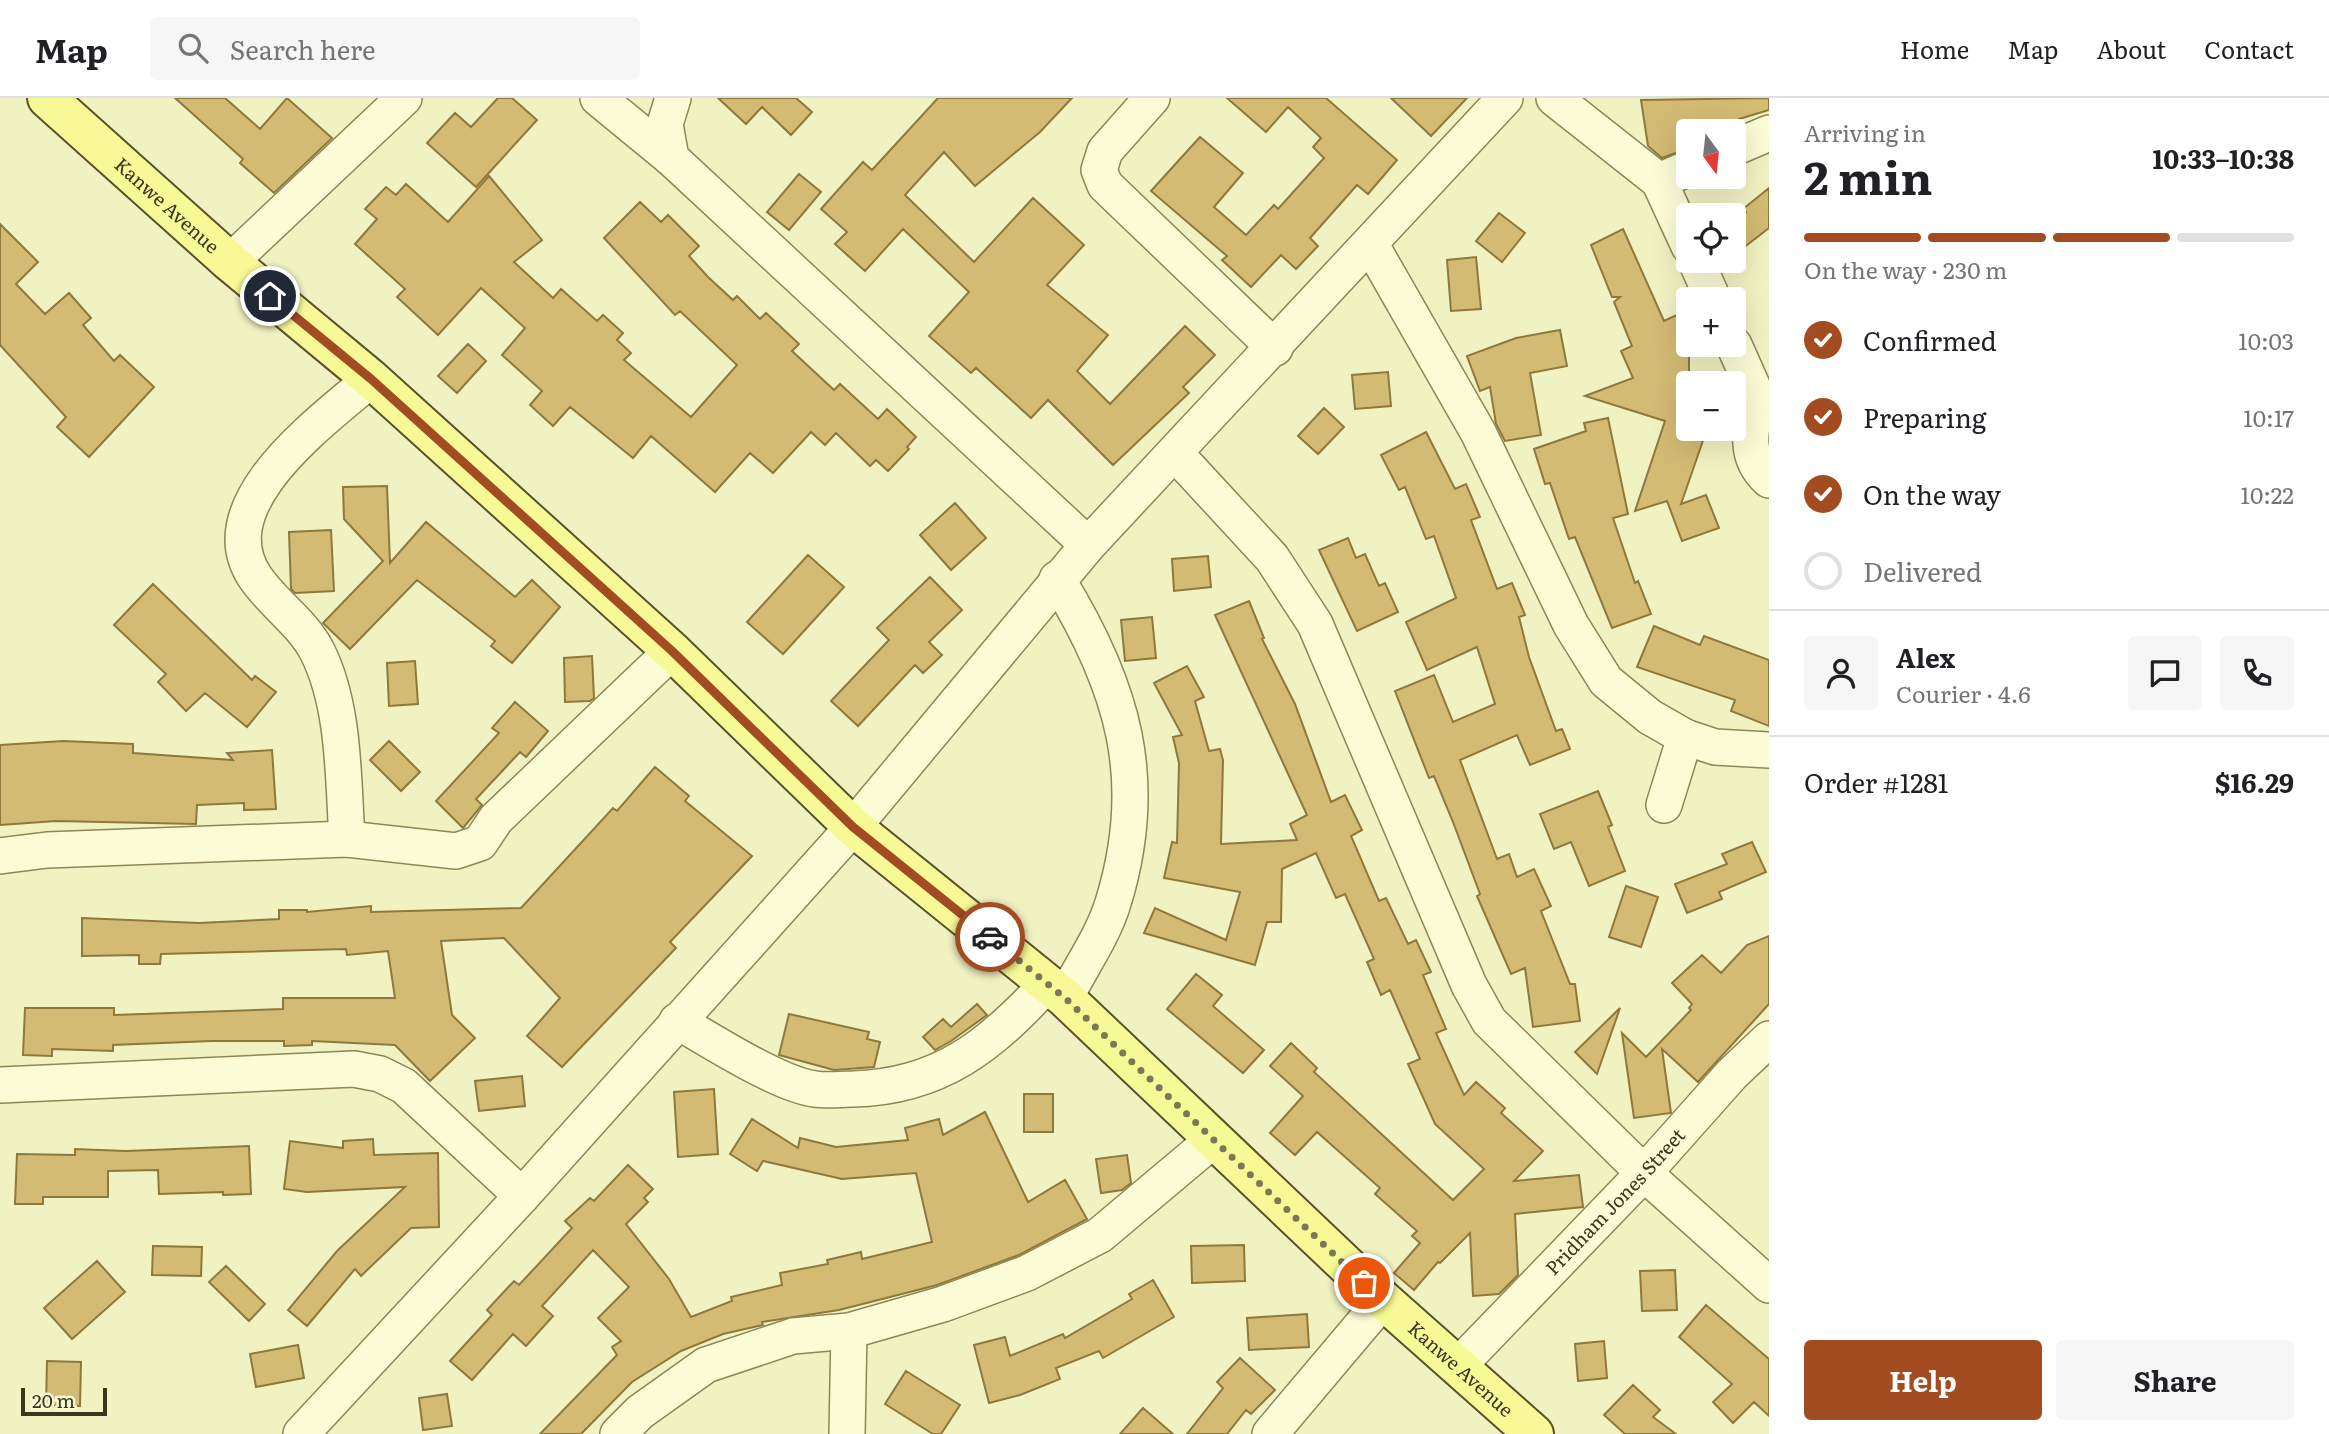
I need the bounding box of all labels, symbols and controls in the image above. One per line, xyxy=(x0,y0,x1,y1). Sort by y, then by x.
search box xyxy=(150,17,640,80)
text: Map xyxy=(35,24,108,73)
icon: search xyxy=(174,29,212,67)
text: Search here xyxy=(230,29,376,68)
text: Home xyxy=(1900,31,1969,66)
text: Map xyxy=(2007,31,2058,66)
text: About xyxy=(2096,31,2166,66)
text: Contact xyxy=(2204,31,2294,66)
text: Arriving in xyxy=(1804,115,1926,149)
north arrow xyxy=(1676,119,1746,189)
map controls xyxy=(1676,119,1746,441)
text: 10:33–10:38 xyxy=(2152,138,2294,177)
text: 2 min xyxy=(1804,141,1933,209)
street label: Kanwe Avenue xyxy=(109,150,226,259)
button: locate xyxy=(1676,203,1746,273)
text: On the way · 230 m xyxy=(1804,252,2007,286)
pin xyxy=(240,266,300,326)
icon: home xyxy=(251,277,289,315)
button: + xyxy=(1676,287,1746,357)
text: Confirmed xyxy=(1863,320,1997,359)
icon: check xyxy=(1804,321,1842,359)
text: 10:03 xyxy=(2238,323,2294,357)
button: − xyxy=(1676,371,1746,441)
text: Preparing xyxy=(1863,397,1986,436)
icon: check xyxy=(1804,398,1842,436)
text: 10:17 xyxy=(2243,400,2294,434)
text: On the way xyxy=(1863,474,2001,513)
icon: check xyxy=(1804,475,1842,513)
text: 10:22 xyxy=(2241,477,2294,511)
text: Delivered xyxy=(1863,551,1982,590)
button: person xyxy=(1804,636,1878,710)
button: chat xyxy=(2128,636,2202,710)
button: phone xyxy=(2220,636,2294,710)
text: Alex xyxy=(1896,637,1955,676)
text: Courier · 4.6 xyxy=(1896,676,2031,710)
text: Order #1281 xyxy=(1804,762,1948,801)
text: $16.29 xyxy=(2215,762,2294,801)
courier xyxy=(955,902,1025,972)
icon: car xyxy=(971,918,1009,956)
street label: Pridham Jones Street xyxy=(1538,1121,1691,1281)
pin xyxy=(1334,1253,1394,1313)
icon: bag xyxy=(1345,1264,1383,1302)
street label: Kanwe Avenue xyxy=(1403,1314,1520,1423)
button: Help xyxy=(1804,1340,2042,1420)
button: Share xyxy=(2056,1340,2294,1420)
scale bar xyxy=(21,1385,107,1417)
text: 20 m xyxy=(32,1386,75,1414)

